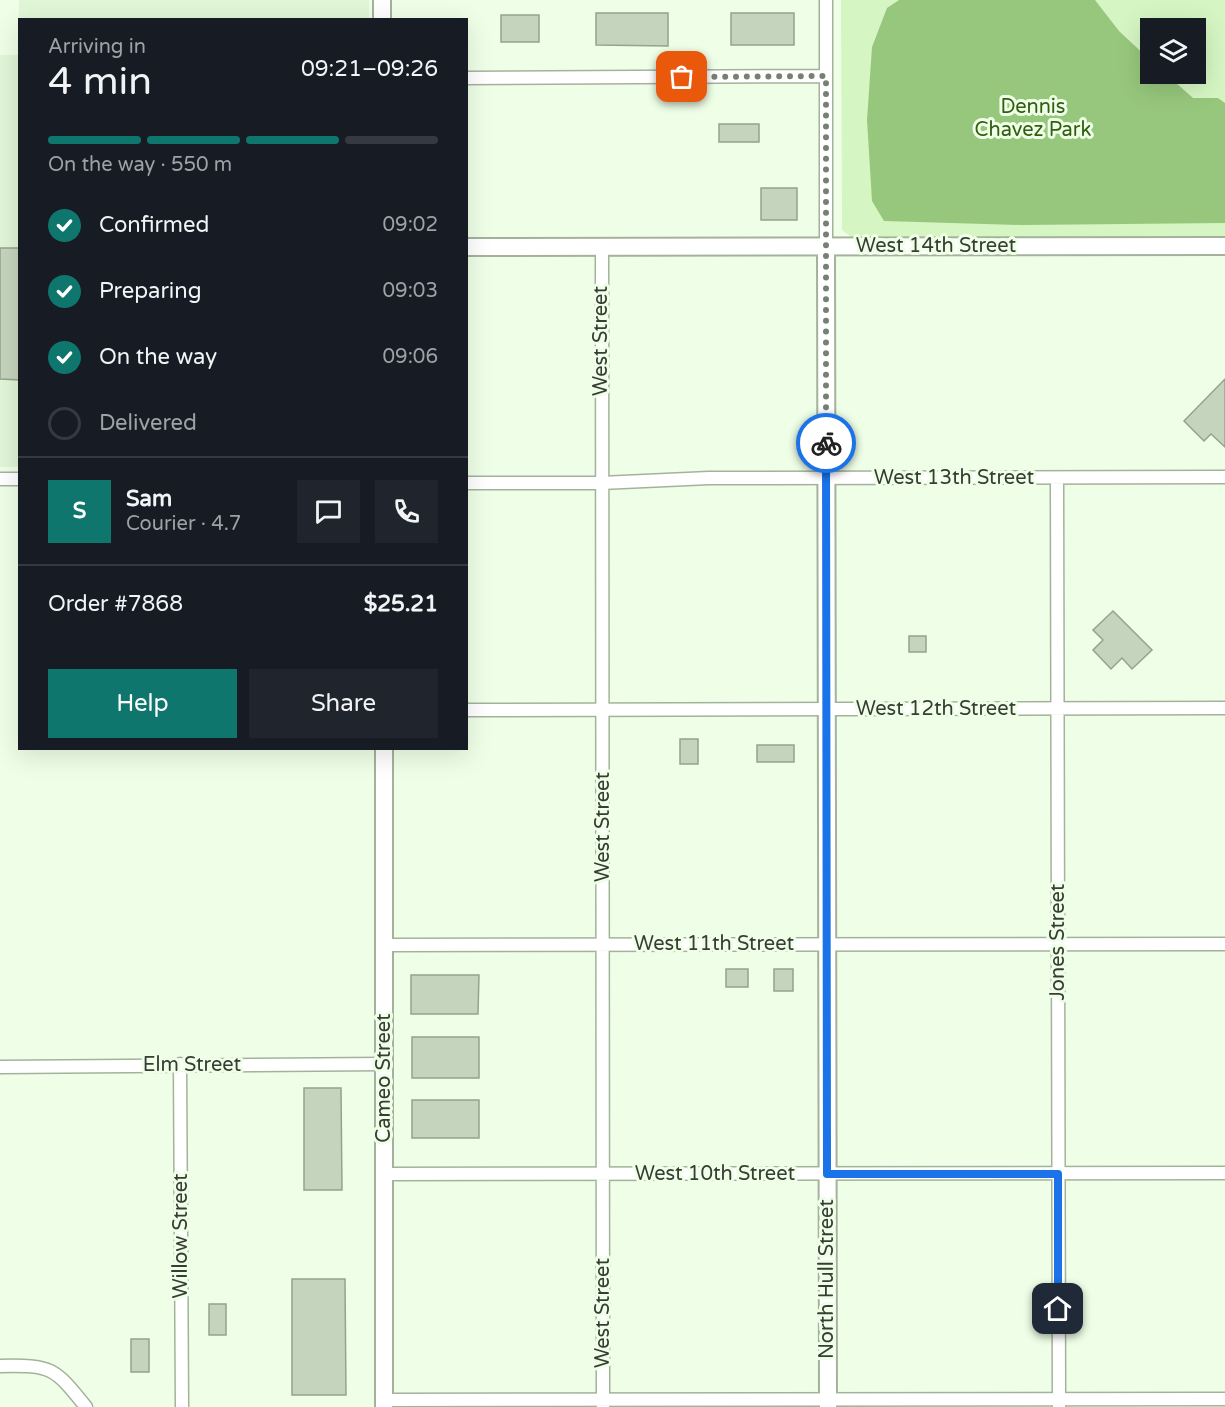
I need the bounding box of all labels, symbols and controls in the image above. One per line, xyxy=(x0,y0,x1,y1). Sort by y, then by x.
map controls xyxy=(1140,18,1206,84)
button: layers xyxy=(1140,18,1206,84)
text: Arriving in xyxy=(48,35,146,59)
pin xyxy=(656,51,707,102)
text: 09:21–09:26 xyxy=(301,56,438,82)
text: 4 min xyxy=(48,58,152,105)
icon: bag xyxy=(665,60,698,93)
park label: Dennis Chavez Park xyxy=(975,95,1091,142)
text: On the way · 550 m xyxy=(48,153,232,177)
icon: check xyxy=(48,209,81,242)
text: Confirmed xyxy=(99,212,209,238)
text: 09:02 xyxy=(383,213,438,237)
street label: West 14th Street xyxy=(856,234,1017,258)
icon: check xyxy=(48,275,81,308)
text: Preparing xyxy=(99,278,202,304)
text: 09:03 xyxy=(383,279,438,303)
street label: West Street xyxy=(589,286,613,396)
icon: check xyxy=(48,341,81,374)
text: On the way xyxy=(99,344,217,370)
text: 09:06 xyxy=(383,345,438,369)
text: Delivered xyxy=(99,410,197,436)
courier xyxy=(796,413,856,473)
icon: bike xyxy=(810,427,843,460)
street label: West 13th Street xyxy=(874,466,1035,490)
button: chat xyxy=(297,480,360,543)
button: phone xyxy=(375,480,438,543)
text: Sam xyxy=(126,486,172,512)
text: S xyxy=(73,498,86,524)
text: Courier · 4.7 xyxy=(126,512,241,536)
text: Order #7868 xyxy=(48,591,183,617)
text: $25.21 xyxy=(364,591,438,617)
button: Help xyxy=(48,669,237,738)
button: Share xyxy=(249,669,438,738)
street label: West 12th Street xyxy=(856,697,1017,721)
street label: West Street xyxy=(591,772,615,882)
street label: Jones Street xyxy=(1046,883,1070,1000)
street label: West 11th Street xyxy=(634,932,795,956)
street label: Cameo Street xyxy=(372,1013,396,1143)
street label: Elm Street xyxy=(143,1053,242,1077)
street label: West 10th Street xyxy=(635,1162,796,1186)
street label: Willow Street xyxy=(169,1173,193,1299)
street label: North Hull Street xyxy=(815,1199,839,1359)
street label: West Street xyxy=(591,1258,615,1368)
pin xyxy=(1032,1283,1083,1334)
icon: home xyxy=(1041,1292,1074,1325)

